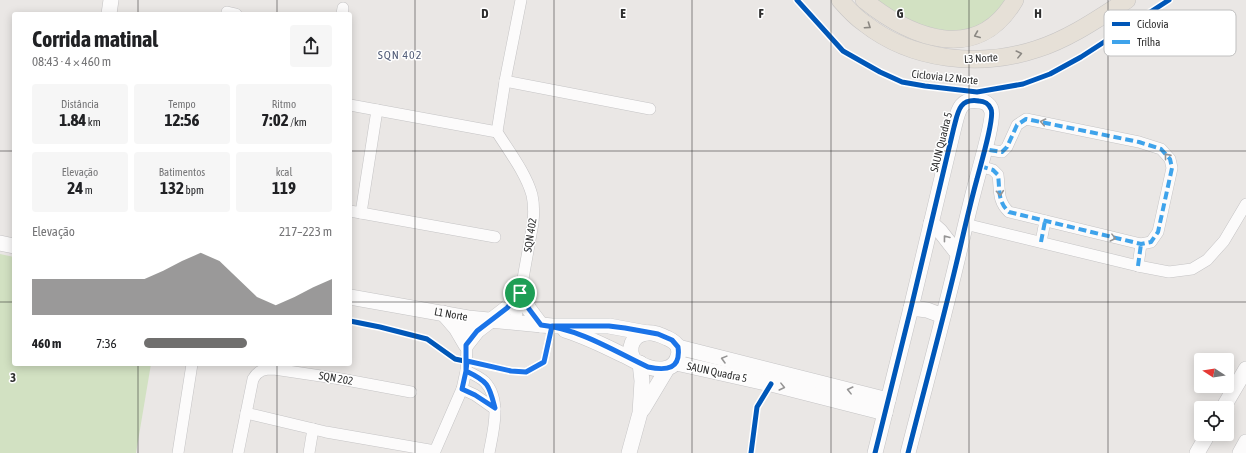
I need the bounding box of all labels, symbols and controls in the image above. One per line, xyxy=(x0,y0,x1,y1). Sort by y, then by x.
text: D xyxy=(481,6,489,21)
text: E xyxy=(620,6,626,21)
text: F xyxy=(758,6,764,21)
text: G xyxy=(897,6,904,21)
text: H xyxy=(1034,6,1042,21)
legend xyxy=(1104,10,1236,56)
text: Ciclovia xyxy=(1137,18,1169,30)
one-way arrow xyxy=(864,21,871,28)
button: share xyxy=(290,25,332,67)
text: Corrida matinal xyxy=(32,26,158,52)
one-way arrow xyxy=(973,30,980,38)
text: Trilha xyxy=(1137,36,1160,48)
district label: SQN 402 xyxy=(378,48,422,62)
one-way arrow xyxy=(1016,50,1022,58)
street label: L3 Norte xyxy=(964,51,998,65)
text: 08:43 · 4 × 460 m xyxy=(32,54,111,69)
street label: Ciclovia L2 Norte xyxy=(911,68,979,86)
text: Distância xyxy=(61,98,99,110)
text: Tempo xyxy=(168,98,196,110)
text: Ritmo xyxy=(272,98,296,110)
text: 1.84 xyxy=(59,110,86,130)
text: 12:56 xyxy=(165,110,200,130)
text: 7:02 xyxy=(261,110,289,130)
street label: SAUN Quadra 5 xyxy=(928,111,954,173)
text: km xyxy=(86,116,101,128)
text: /km xyxy=(289,116,307,128)
one-way arrow xyxy=(1040,118,1046,127)
one-way arrow xyxy=(1164,153,1171,161)
text: Elevação xyxy=(62,166,98,178)
text: Batimentos xyxy=(159,166,205,178)
text: kcal xyxy=(276,166,292,178)
text: 24 xyxy=(67,178,83,198)
text: 132 xyxy=(160,178,184,198)
text: 119 xyxy=(272,178,296,198)
text: m xyxy=(83,184,93,196)
text: bpm xyxy=(184,184,204,196)
one-way arrow xyxy=(995,190,1004,196)
street label: SQN 402 xyxy=(521,217,539,253)
text: Elevação xyxy=(32,224,75,239)
text: 217–223 m xyxy=(279,224,332,239)
one-way arrow xyxy=(1110,234,1117,242)
one-way arrow xyxy=(943,235,950,242)
pin xyxy=(503,276,537,310)
icon: arrive xyxy=(509,282,531,304)
street label: L1 Norte xyxy=(433,305,469,323)
text: 460 m xyxy=(32,336,61,351)
text: 7:36 xyxy=(96,336,117,351)
north arrow xyxy=(1194,353,1234,393)
map controls xyxy=(1194,353,1234,441)
one-way arrow xyxy=(721,355,727,363)
street label: SAUN Quadra 5 xyxy=(686,360,748,384)
street label: SQN 202 xyxy=(318,369,354,387)
text: 3 xyxy=(10,370,16,385)
one-way arrow xyxy=(778,382,785,391)
one-way arrow xyxy=(847,386,854,395)
button: locate xyxy=(1194,401,1234,441)

